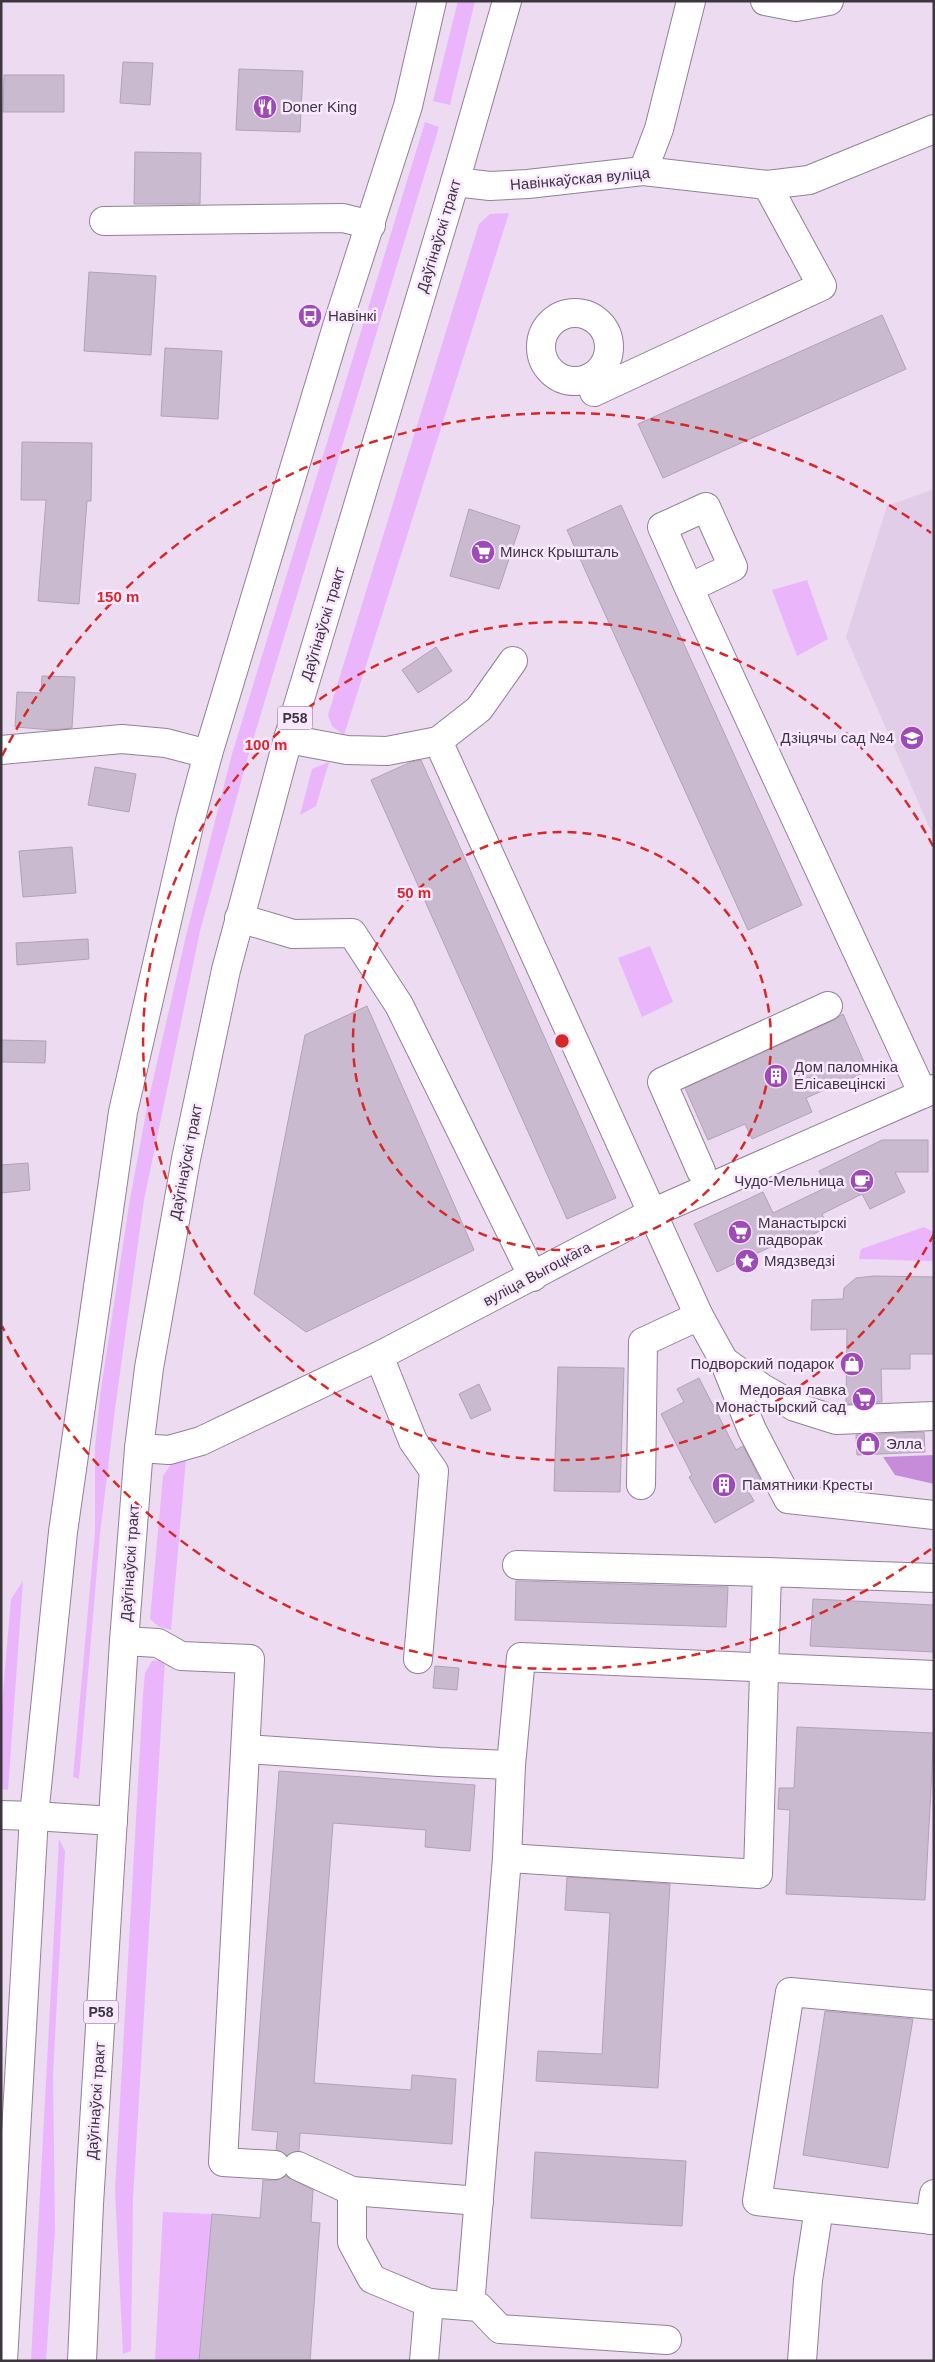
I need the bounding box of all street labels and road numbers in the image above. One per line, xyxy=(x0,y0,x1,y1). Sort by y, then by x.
street label: Навінкаўская вуліца xyxy=(509,164,651,193)
street label: Даўгінаўскі тракт xyxy=(413,177,464,295)
street label: Даўгінаўскі тракт xyxy=(297,565,348,683)
road number: Р58 xyxy=(278,706,312,730)
street label: Даўгінаўскі тракт xyxy=(166,1102,205,1221)
street label: вуліца Выгоцкага xyxy=(480,1238,594,1309)
street label: Даўгінаўскі тракт xyxy=(117,1504,142,1622)
road number: Р58 xyxy=(84,2000,118,2024)
street label: Даўгінаўскі тракт xyxy=(83,2042,108,2160)

